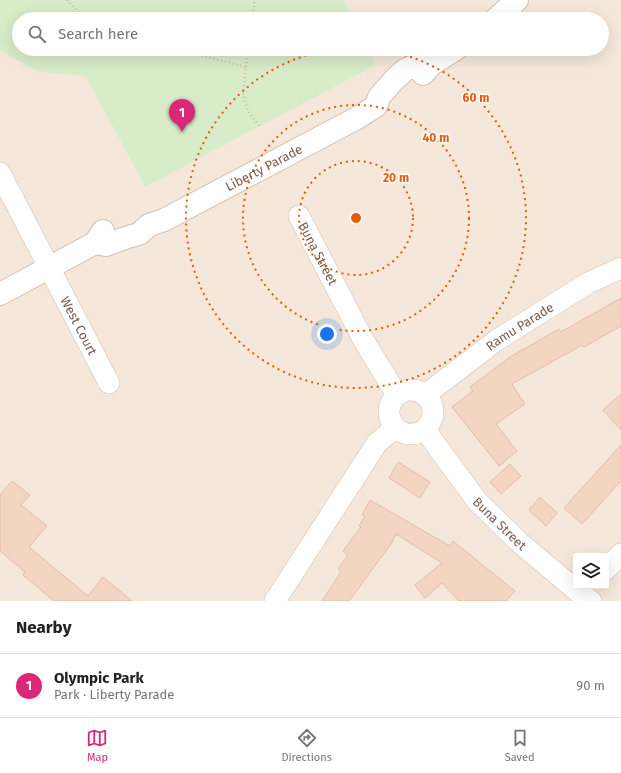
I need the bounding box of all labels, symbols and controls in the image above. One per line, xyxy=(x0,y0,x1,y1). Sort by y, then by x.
search box xyxy=(12,12,609,56)
icon: search xyxy=(26,23,48,45)
text: Search here xyxy=(58,25,138,43)
text: 60 m xyxy=(463,91,489,105)
pin: 1 xyxy=(169,99,195,132)
text: 40 m xyxy=(423,131,449,145)
street label: Liberty Parade xyxy=(223,141,305,194)
text: 20 m xyxy=(383,171,409,185)
centre of rings xyxy=(349,211,363,225)
street label: Buna Street xyxy=(296,219,341,288)
street label: West Court xyxy=(58,294,101,358)
street label: Ramu Parade xyxy=(483,299,556,353)
your location xyxy=(317,324,337,344)
street label: Buna Street xyxy=(470,494,530,553)
map controls xyxy=(573,553,609,589)
button: layers xyxy=(573,553,609,589)
text: Nearby xyxy=(16,617,71,638)
text: Olympic Park xyxy=(54,669,144,687)
text: 1 xyxy=(26,678,32,693)
text: 90 m xyxy=(576,678,605,693)
text: Park · Liberty Parade xyxy=(54,687,174,702)
tab: Map xyxy=(86,727,108,764)
tab: Directions xyxy=(281,727,332,764)
tab: Saved xyxy=(505,727,535,764)

